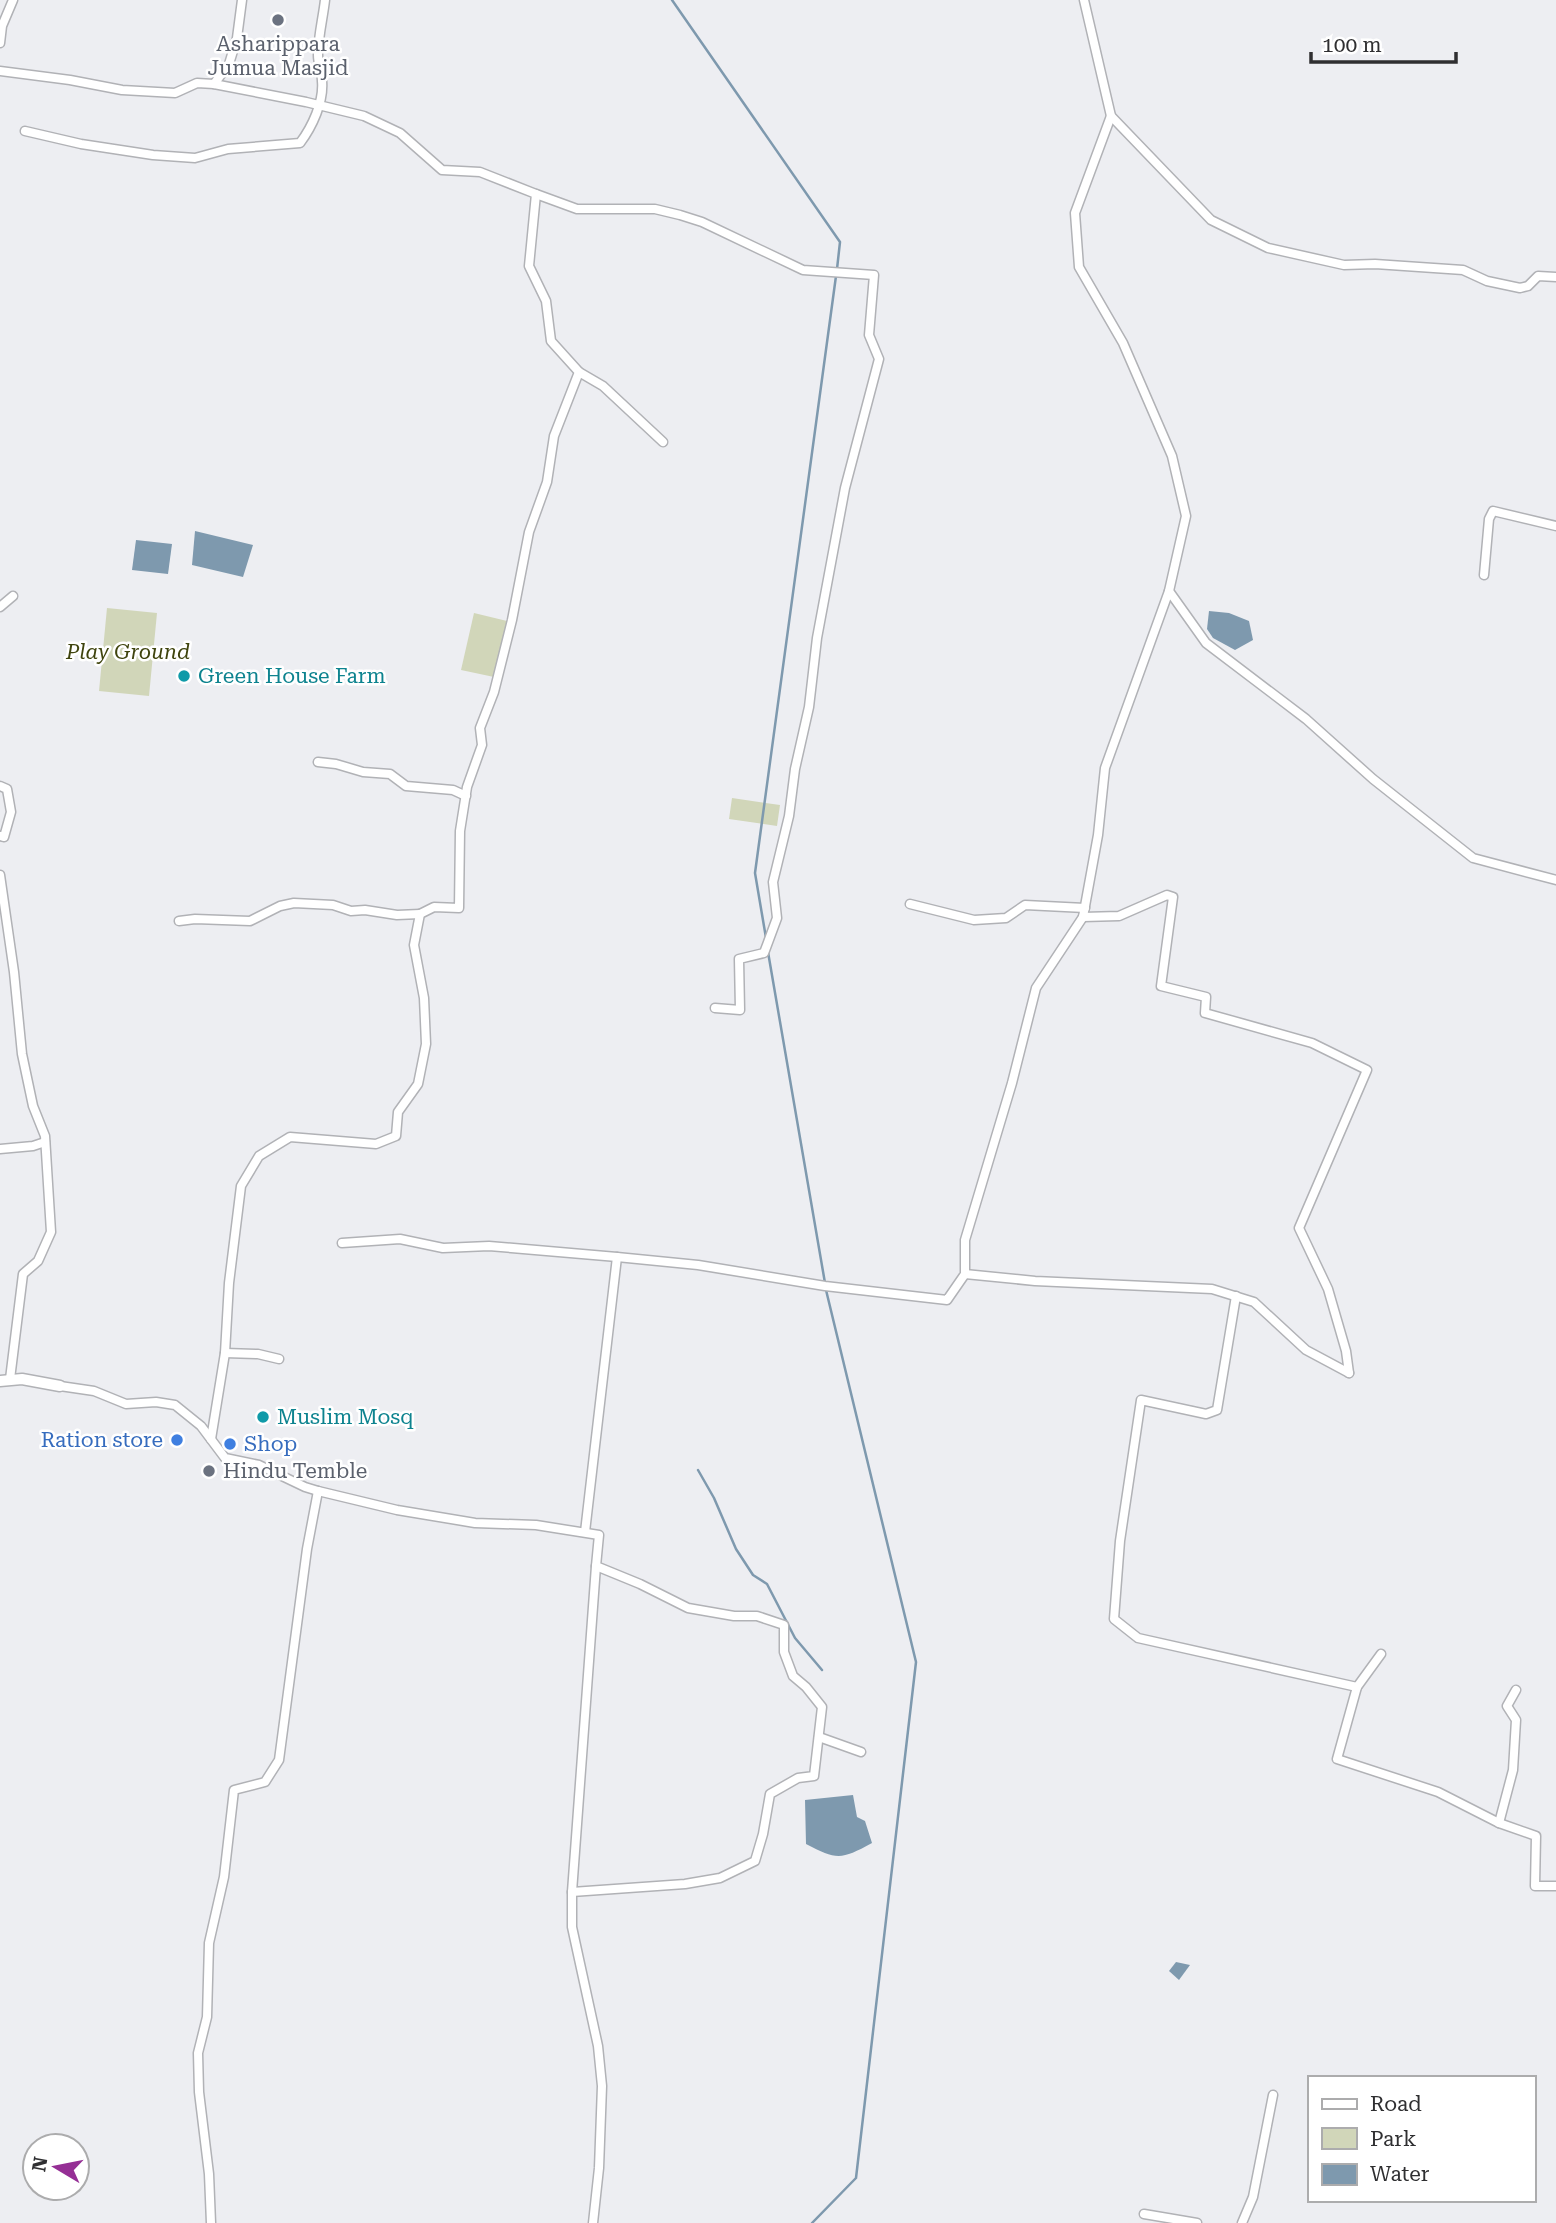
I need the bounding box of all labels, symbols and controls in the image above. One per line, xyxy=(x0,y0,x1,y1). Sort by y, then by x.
marker: Asharippara Jumua Masjid xyxy=(270,12,286,28)
scale bar xyxy=(1311,21,1456,65)
place label: Asharippara Jumua Masjid xyxy=(208,32,349,80)
text: 100 m xyxy=(1322,33,1382,57)
park label: Play Ground xyxy=(65,640,190,664)
place label: Green House Farm xyxy=(198,664,386,688)
marker: Green House Farm xyxy=(176,668,192,684)
place label: Muslim Mosq xyxy=(277,1405,414,1429)
marker: Muslim Mosq xyxy=(255,1409,271,1425)
place label: Ration store xyxy=(41,1428,163,1452)
marker: Ration store xyxy=(169,1432,185,1448)
place label: Shop xyxy=(244,1432,297,1456)
marker: Shop xyxy=(222,1436,238,1452)
place label: Hindu Temble xyxy=(223,1459,367,1483)
marker: Hindu Temble xyxy=(201,1463,217,1479)
legend xyxy=(1308,2076,1535,2202)
text: Road xyxy=(1370,2092,1422,2116)
text: Park xyxy=(1370,2127,1416,2151)
north arrow xyxy=(21,2132,91,2202)
text: N xyxy=(27,2155,52,2173)
text: Water xyxy=(1370,2162,1430,2186)

